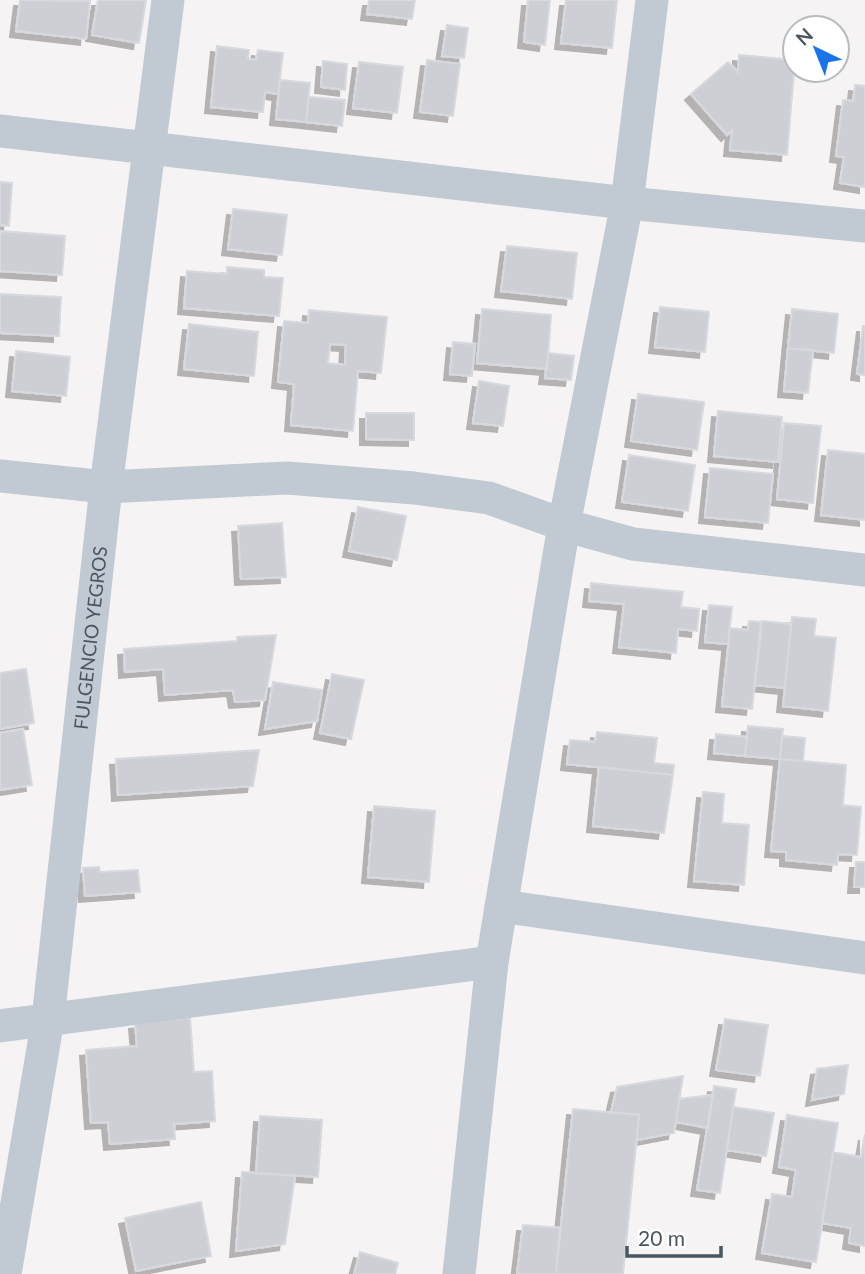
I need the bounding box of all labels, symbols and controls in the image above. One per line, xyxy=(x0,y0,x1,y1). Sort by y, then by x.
north arrow xyxy=(781,14,851,84)
text: N xyxy=(791,23,817,50)
street label: FULGENCIO YEGROS xyxy=(68,545,111,731)
scale bar xyxy=(627,1214,722,1258)
text: 20 m xyxy=(638,1225,685,1250)

